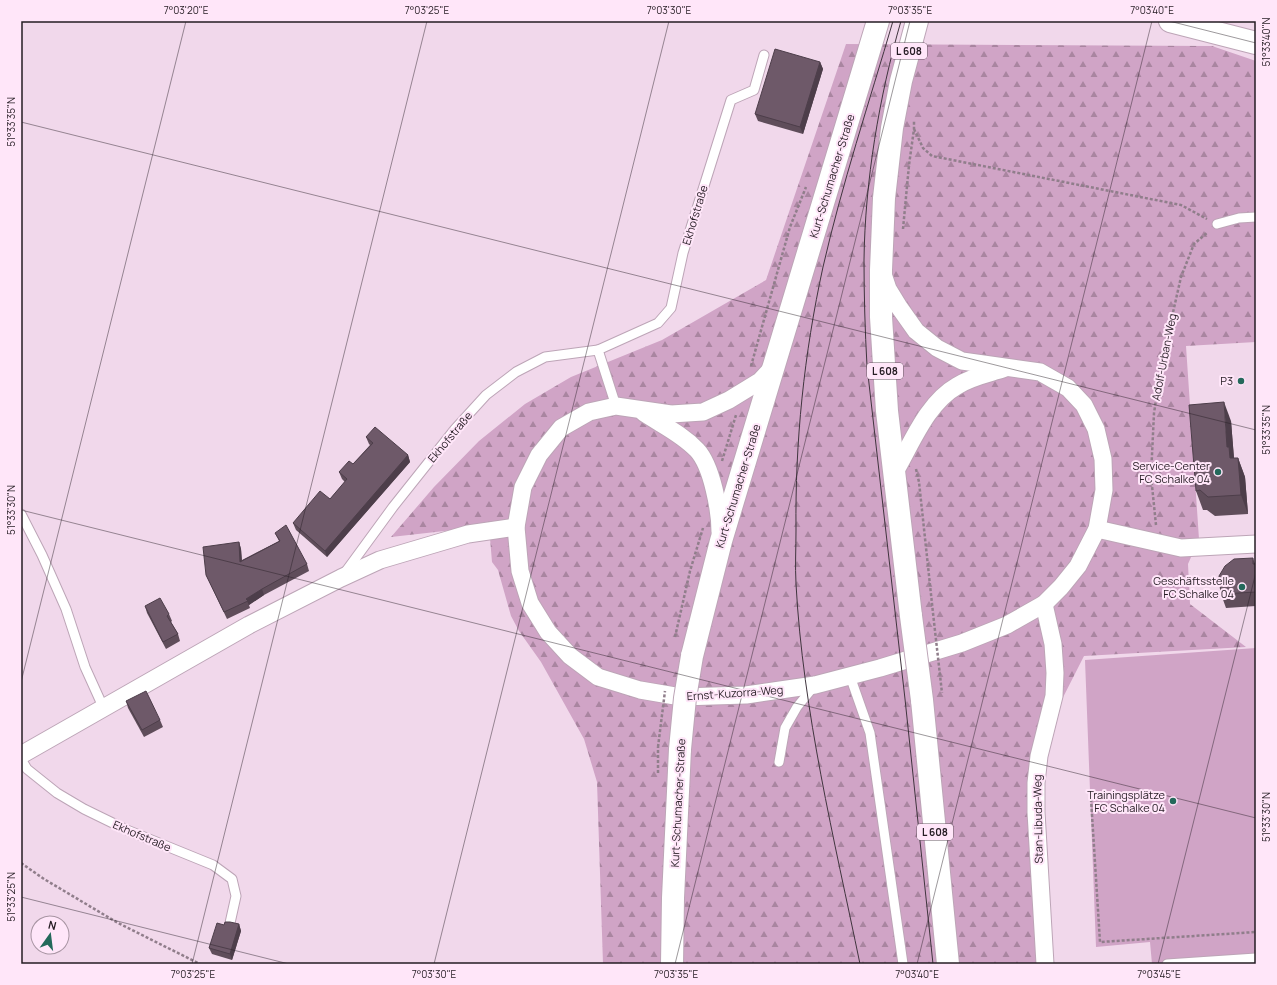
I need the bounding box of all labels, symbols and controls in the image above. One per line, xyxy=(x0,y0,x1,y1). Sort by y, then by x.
text: 7°03'20"E xyxy=(164,3,209,17)
text: 7°03'25"E xyxy=(405,3,449,17)
text: 7°03'30"E xyxy=(647,3,692,17)
text: 7°03'35"E xyxy=(888,3,932,17)
text: 7°03'40"E xyxy=(1130,3,1174,17)
text: 51°33'40"N xyxy=(1259,17,1273,66)
road number: L 608 xyxy=(891,43,927,59)
text: 51°33'35"N xyxy=(4,97,18,147)
street label: Kurt-Schumacher-Straße xyxy=(806,112,858,240)
street label: Ekhofstraße xyxy=(678,183,711,247)
street label: Adolf-Urban-Weg xyxy=(1148,312,1179,402)
road number: L 608 xyxy=(867,363,903,379)
place label: P3 xyxy=(1220,373,1233,388)
marker: P3 xyxy=(1236,376,1246,386)
text: 51°33'35"N xyxy=(1259,405,1273,455)
street label: Ekhofstraße xyxy=(424,408,476,465)
street label: Kurt-Schumacher-Straße xyxy=(712,422,764,550)
place label: Service-Center FC Schalke 04 xyxy=(1132,458,1210,486)
marker: Service-Center FC Schalke 04 xyxy=(1213,467,1223,477)
text: 51°33'30"N xyxy=(4,485,18,535)
place label: Geschäftsstelle FC Schalke 04 xyxy=(1153,573,1235,601)
marker: Geschäftsstelle FC Schalke 04 xyxy=(1237,582,1247,592)
street label: Ernst-Kuzorra-Weg xyxy=(686,682,784,703)
street label: Kurt-Schumacher-Straße xyxy=(667,738,688,868)
street label: Stan-Libuda-Weg xyxy=(1029,774,1046,864)
place label: Trainingsplätze FC Schalke 04 xyxy=(1087,787,1166,815)
text: 51°33'30"N xyxy=(1259,792,1273,842)
marker: Trainingsplätze FC Schalke 04 xyxy=(1168,796,1178,806)
street label: Ekhofstraße xyxy=(111,817,174,855)
road number: L 608 xyxy=(917,824,953,840)
text: 51°33'25"N xyxy=(4,872,18,922)
north arrow xyxy=(30,915,70,955)
text: N xyxy=(47,917,58,933)
text: 7°03'25"E xyxy=(171,967,215,981)
text: 7°03'30"E xyxy=(412,967,457,981)
text: 7°03'35"E xyxy=(654,967,698,981)
text: 7°03'40"E xyxy=(895,967,939,981)
text: 7°03'45"E xyxy=(1137,967,1181,981)

